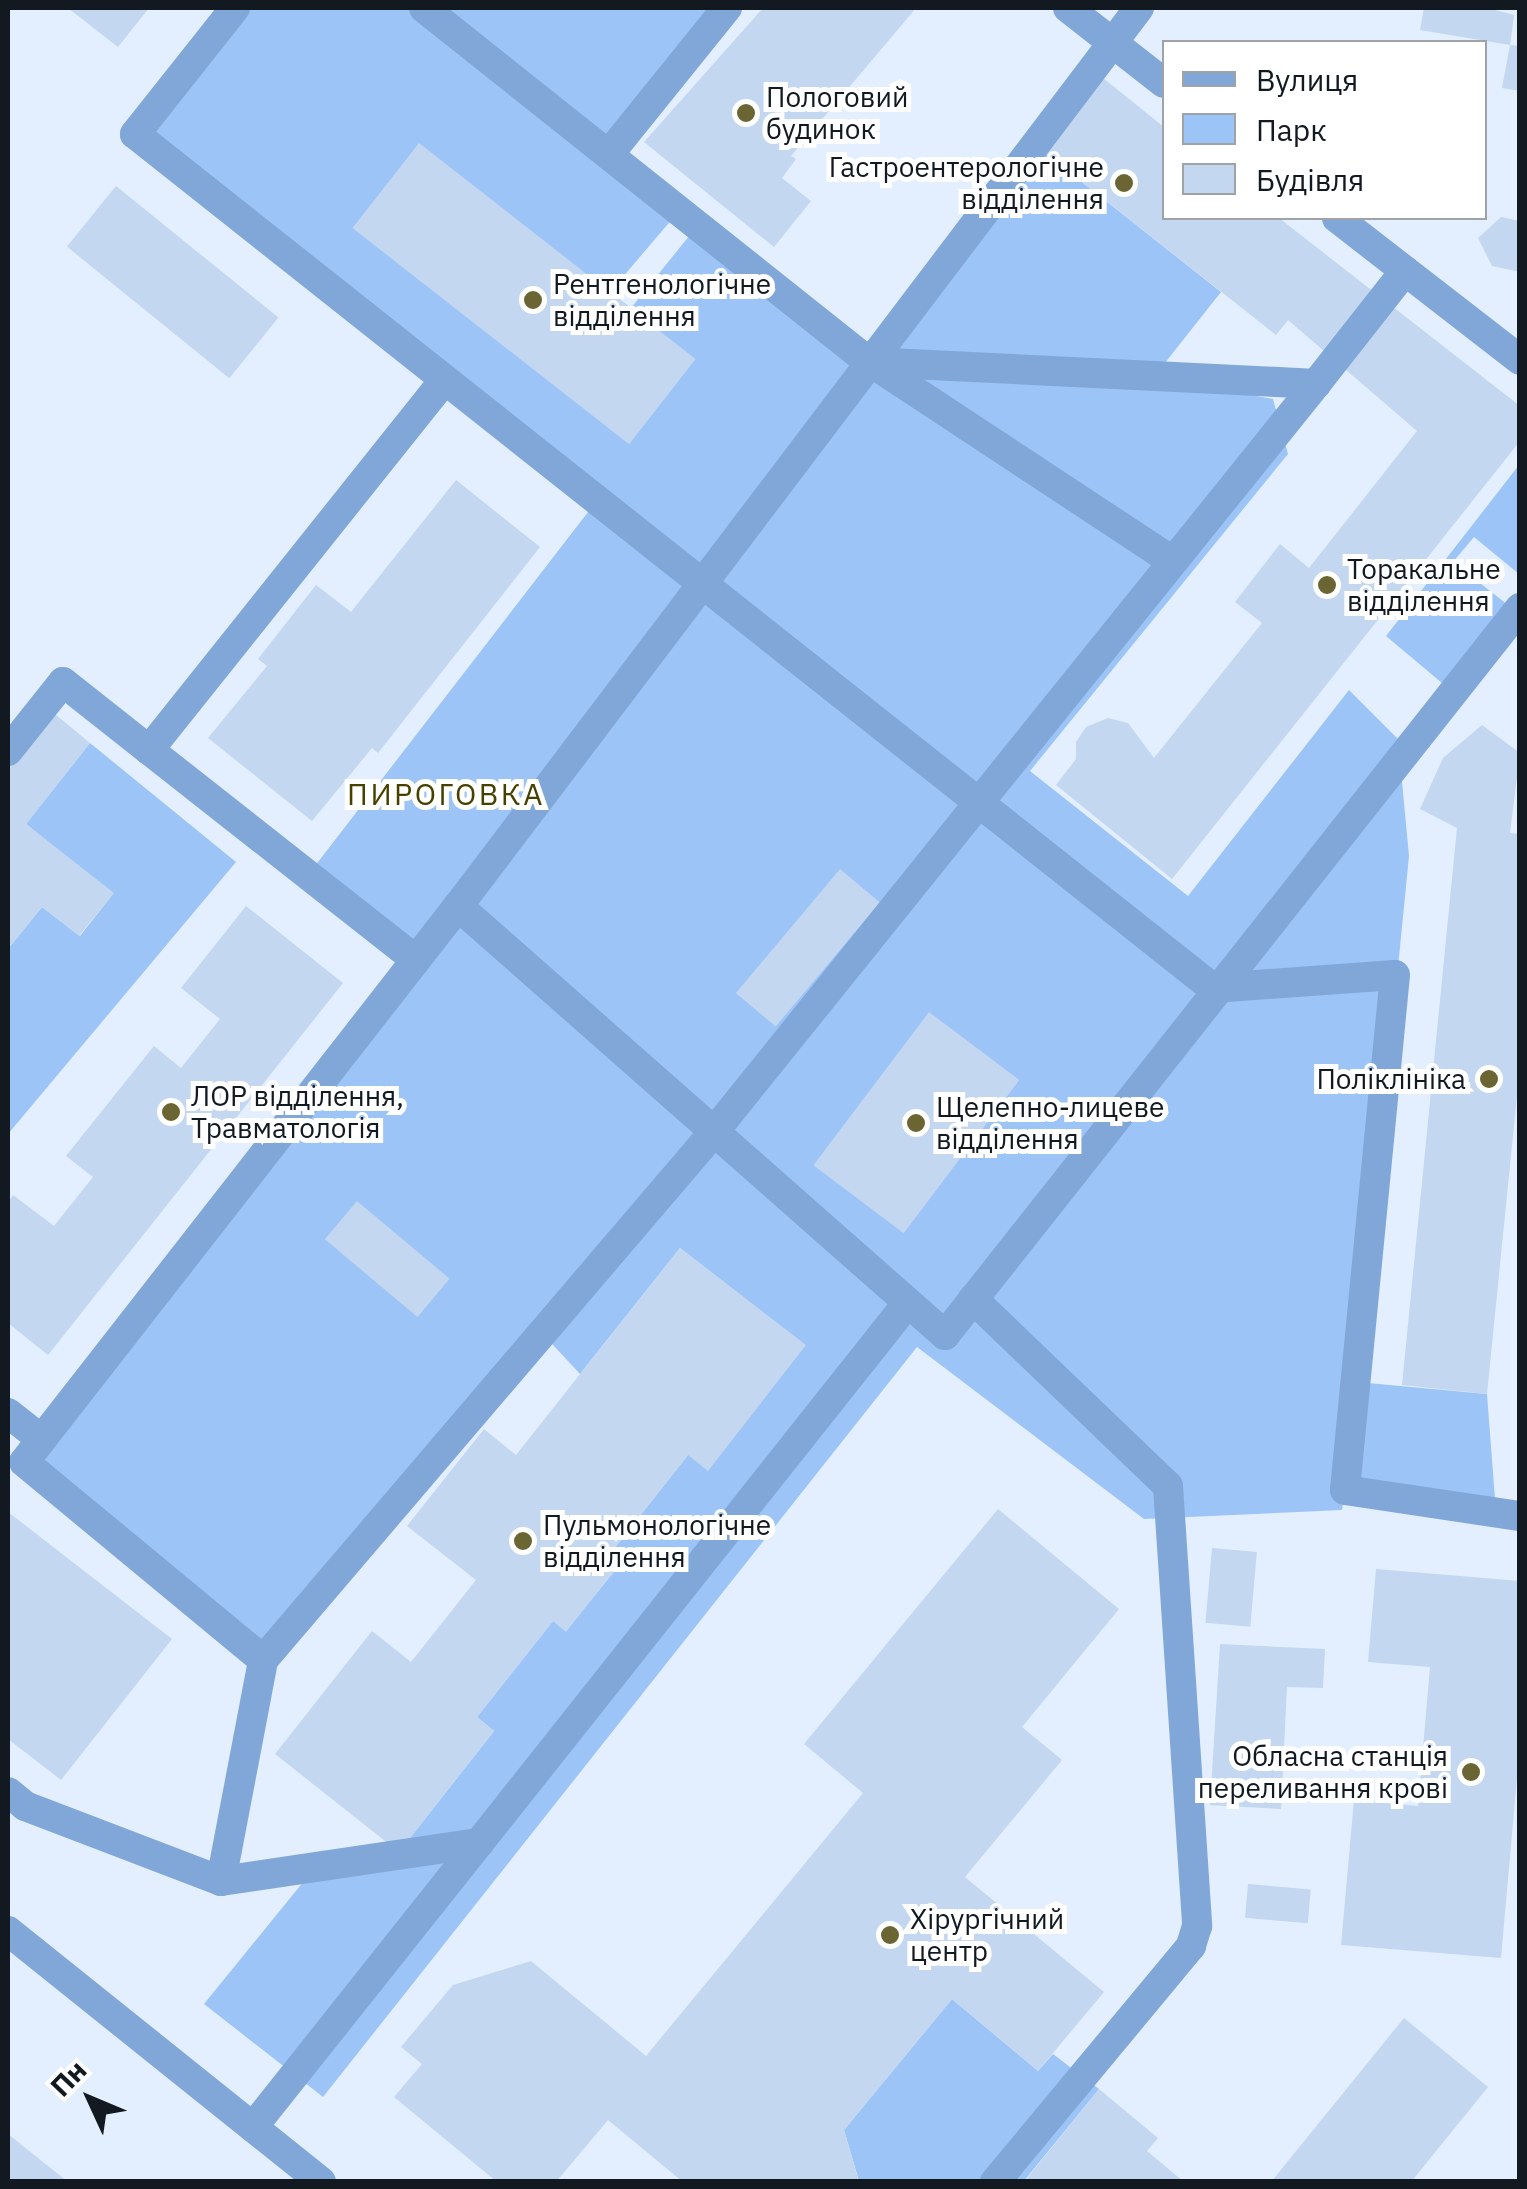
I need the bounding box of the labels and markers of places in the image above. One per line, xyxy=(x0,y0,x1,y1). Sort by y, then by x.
place label: Пологовий будинок xyxy=(766,80,908,146)
marker: Пологовий будинок xyxy=(735,102,757,124)
place label: Гастроентерологічне відділення xyxy=(829,150,1104,216)
marker: Гастроентерологічне відділення xyxy=(1113,172,1135,194)
place label: Рентгенологічне відділення xyxy=(553,267,771,333)
marker: Рентгенологічне відділення xyxy=(522,289,544,311)
place label: Торакальне відділення xyxy=(1347,552,1501,618)
marker: Торакальне відділення xyxy=(1316,574,1338,596)
place label: Поліклініка xyxy=(1316,1062,1466,1096)
marker: Поліклініка xyxy=(1476,1066,1502,1092)
place label: ЛОР відділення, Травматологія xyxy=(191,1079,404,1145)
place label: Щелепно-лицеве відділення xyxy=(936,1090,1164,1156)
marker: ЛОР відділення, Травматологія xyxy=(160,1101,182,1123)
marker: Щелепно-лицеве відділення xyxy=(905,1112,927,1134)
place label: Пульмонологічне відділення xyxy=(543,1508,771,1574)
marker: Пульмонологічне відділення xyxy=(512,1530,534,1552)
place label: Обласна станція переливання крові xyxy=(1198,1739,1448,1805)
marker: Обласна станція переливання крові xyxy=(1458,1759,1484,1785)
place label: Хірургічний центр xyxy=(910,1902,1064,1968)
marker: Хірургічний центр xyxy=(879,1924,901,1946)

